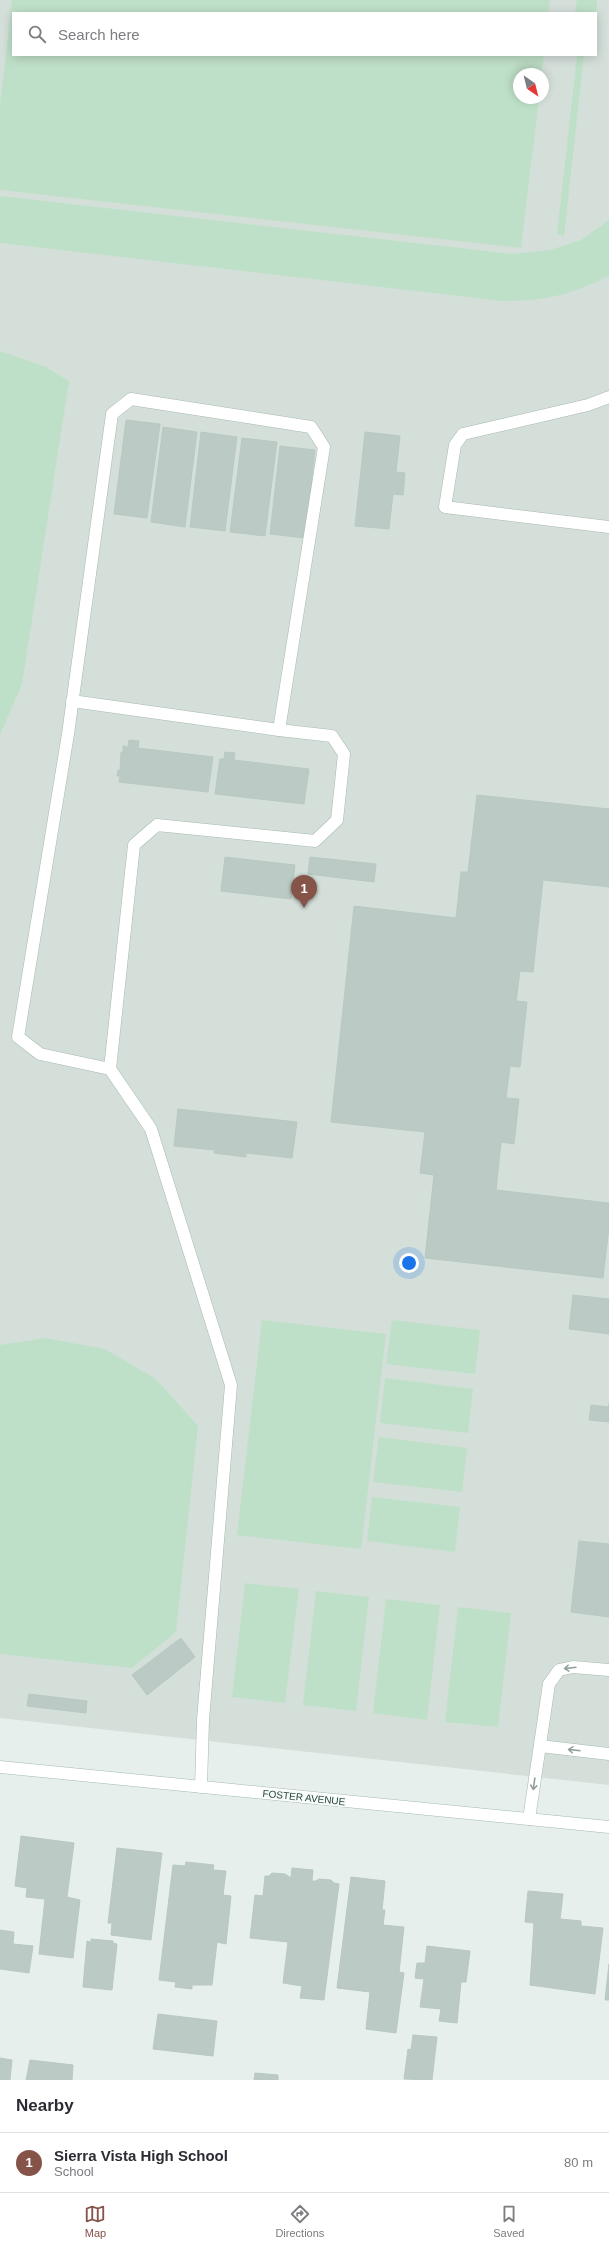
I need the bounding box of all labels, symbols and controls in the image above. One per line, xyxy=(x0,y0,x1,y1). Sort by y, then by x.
search box xyxy=(12,12,597,56)
icon: search xyxy=(26,23,48,45)
text: Search here xyxy=(58,26,140,43)
north arrow xyxy=(513,68,549,104)
pin: 1 xyxy=(291,875,317,908)
your location xyxy=(399,1253,419,1273)
one-way arrow xyxy=(564,1664,577,1672)
one-way arrow xyxy=(568,1746,581,1754)
one-way arrow xyxy=(530,1777,538,1790)
street label: FOSTER AVENUE xyxy=(262,1788,346,1807)
text: Nearby xyxy=(16,2096,74,2115)
text: Sierra Vista High School xyxy=(54,2147,228,2164)
text: 1 xyxy=(25,2155,33,2170)
text: 80 m xyxy=(564,2155,593,2170)
text: School xyxy=(54,2164,94,2179)
tab: Map xyxy=(84,2203,106,2239)
tab: Directions xyxy=(275,2203,324,2239)
tab: Saved xyxy=(493,2203,524,2239)

